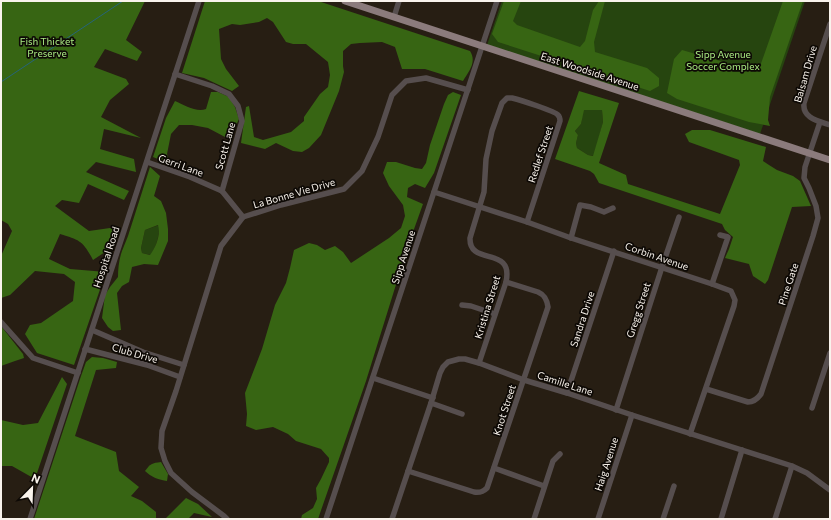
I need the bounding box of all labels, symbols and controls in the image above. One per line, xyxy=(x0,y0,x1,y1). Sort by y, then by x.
park label: Fish Thicket Preserve xyxy=(20,35,74,59)
street label: Balsam Drive xyxy=(791,44,819,104)
park label: Sipp Avenue Soccer Complex xyxy=(686,48,760,72)
street label: East Woodside Avenue xyxy=(539,49,641,93)
street label: Scott Lane xyxy=(213,121,237,171)
street label: Redlef Street xyxy=(525,124,555,184)
street label: Gerri Lane xyxy=(157,151,205,179)
street label: La Bonne Vie Drive xyxy=(252,176,336,210)
street label: Hospital Road xyxy=(90,225,122,289)
street label: Sipp Avenue xyxy=(389,229,417,285)
street label: Corbin Avenue xyxy=(624,240,690,272)
street label: Pine Gate xyxy=(776,261,800,307)
street label: Kristina Street xyxy=(472,274,502,340)
street label: Gregg Street xyxy=(623,281,653,339)
street label: Sandra Drive xyxy=(567,290,597,348)
street label: Club Drive xyxy=(111,341,159,365)
street label: Camille Lane xyxy=(536,368,594,398)
street label: Knot Street xyxy=(490,383,518,437)
street label: Haig Avenue xyxy=(592,436,620,492)
north arrow xyxy=(12,468,52,508)
text: N xyxy=(30,471,42,486)

